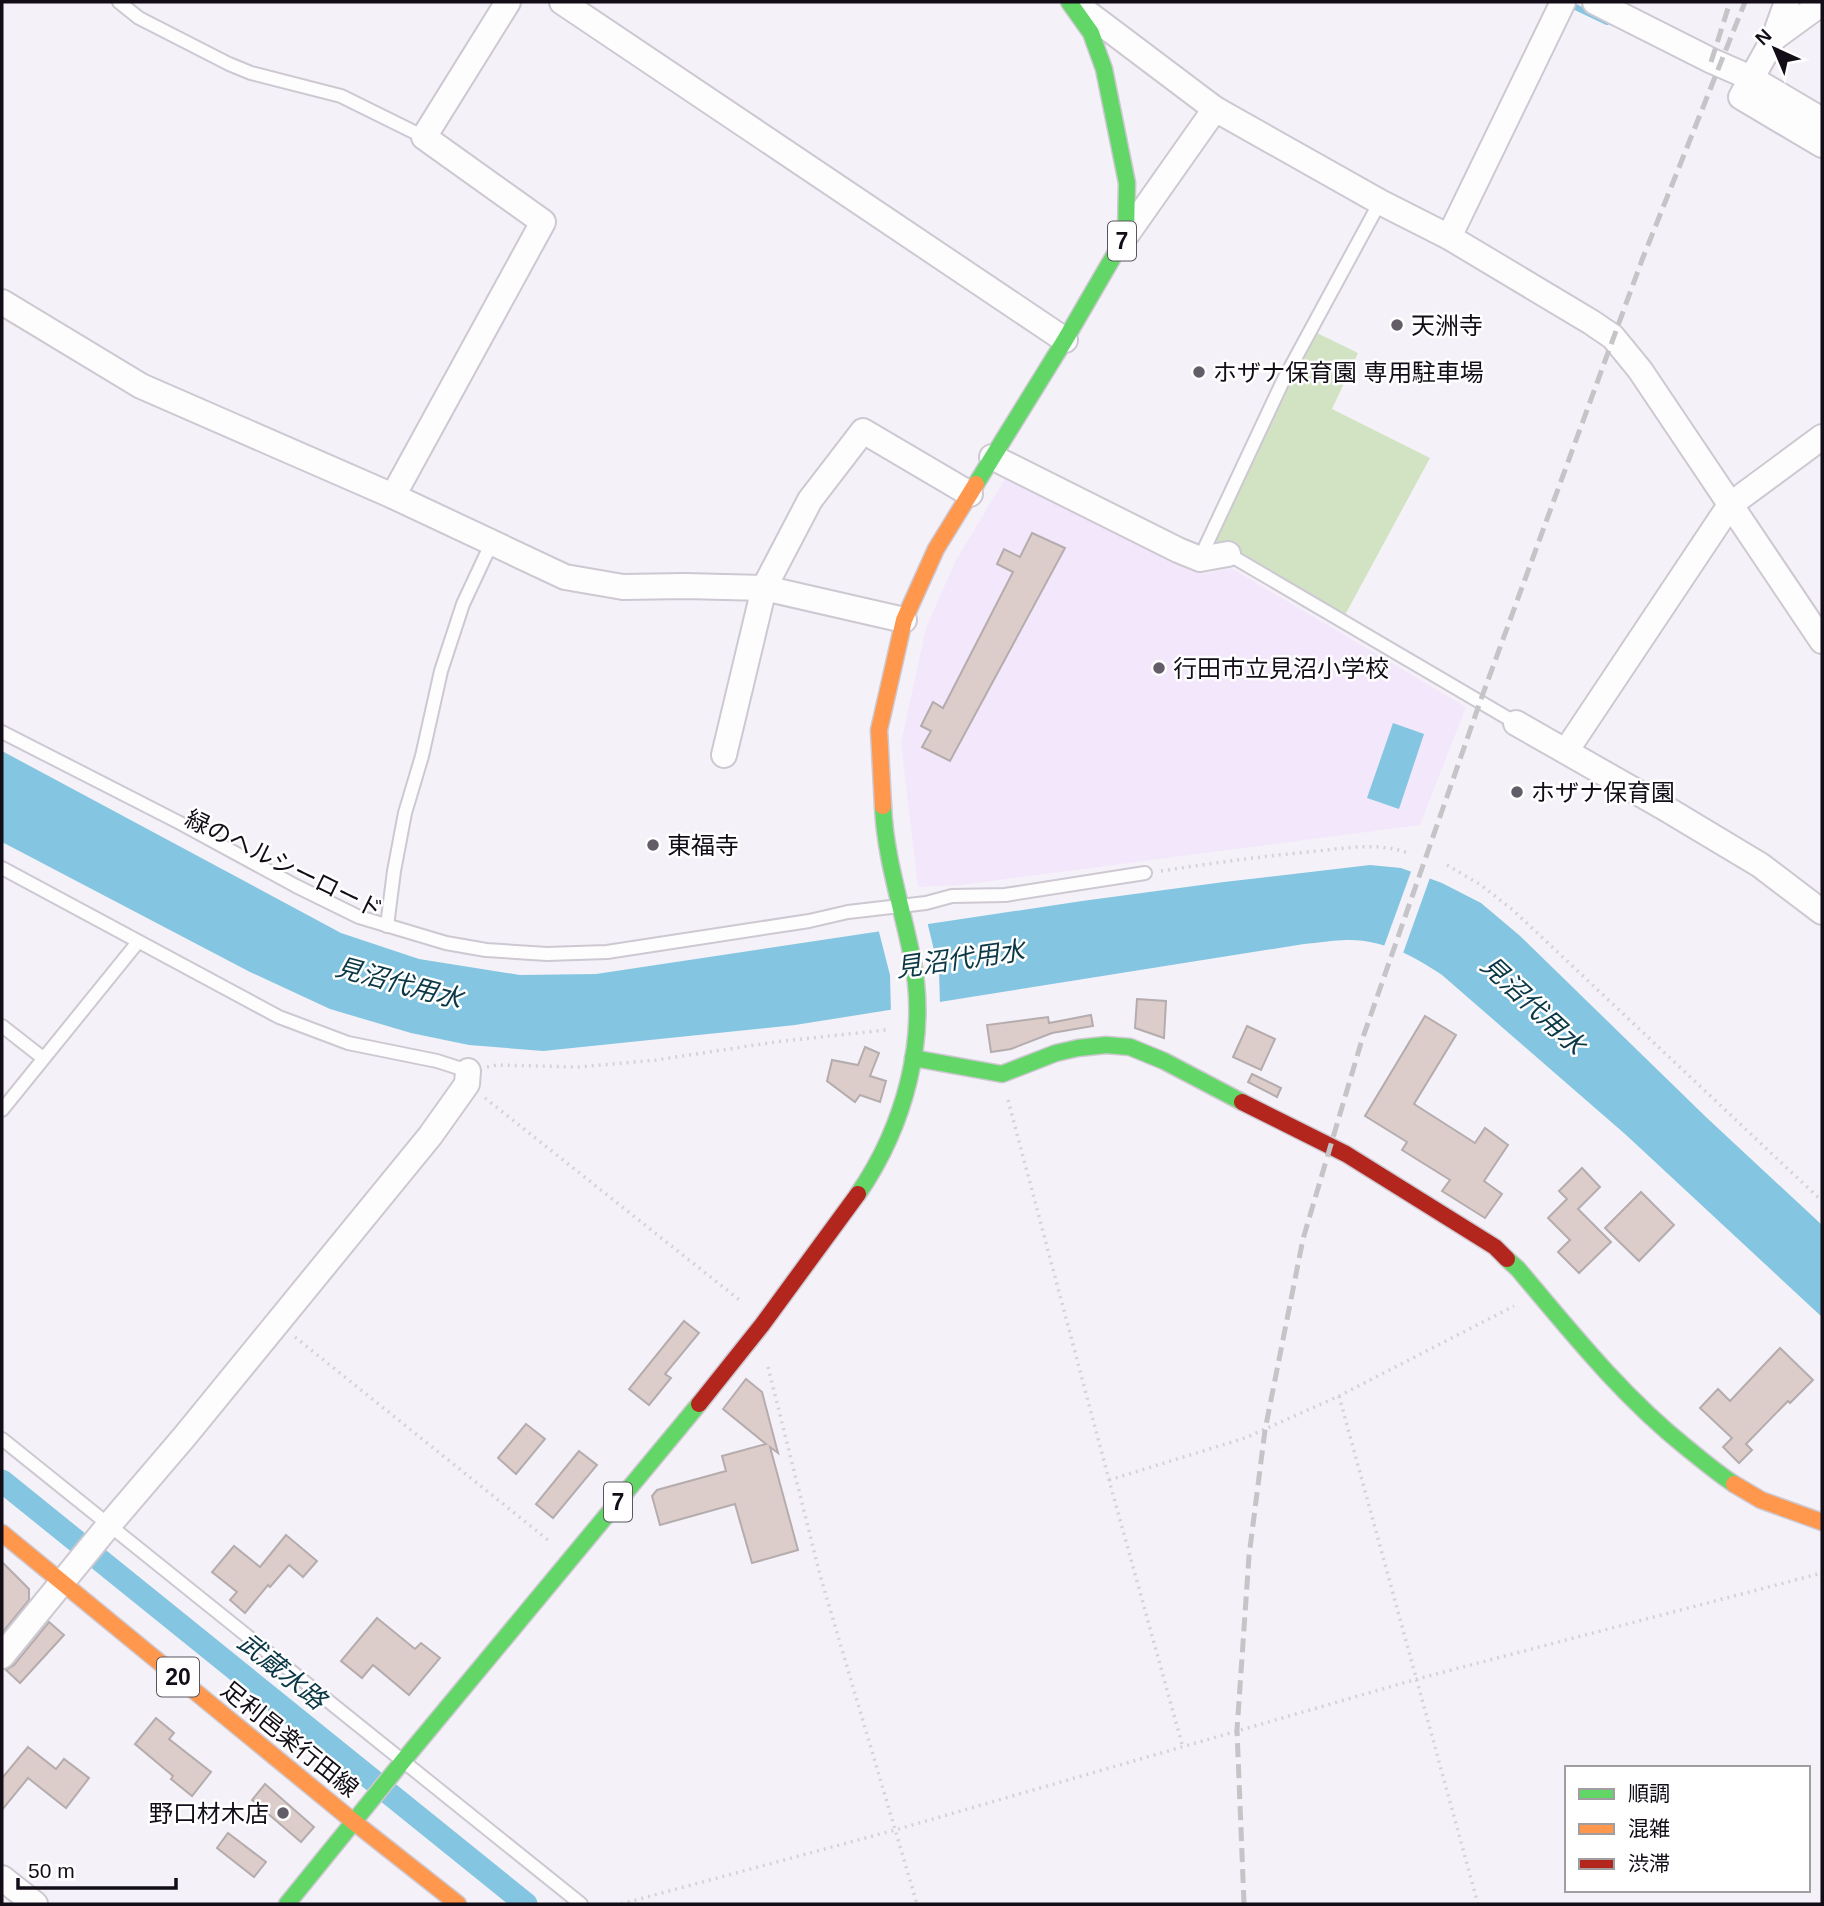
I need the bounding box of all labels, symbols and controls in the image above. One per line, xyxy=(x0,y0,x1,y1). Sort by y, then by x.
north arrow xyxy=(1740,14,1810,84)
text: N xyxy=(1751,25,1776,49)
road number: 7 xyxy=(1108,222,1136,260)
place label: 天洲寺 xyxy=(1411,312,1483,339)
marker: 天洲寺 xyxy=(1389,317,1405,333)
place label: ホザナ保育園 専用駐車場 xyxy=(1213,359,1484,386)
marker: ホザナ保育園 専用駐車場 xyxy=(1191,364,1207,380)
place label: 行田市立見沼小学校 xyxy=(1173,655,1389,682)
marker: 行田市立見沼小学校 xyxy=(1151,660,1167,676)
place label: ホザナ保育園 xyxy=(1531,779,1675,806)
marker: ホザナ保育園 xyxy=(1509,784,1525,800)
street label: 緑のヘルシーロード xyxy=(181,805,387,923)
place label: 東福寺 xyxy=(667,832,739,859)
marker: 東福寺 xyxy=(645,837,661,853)
water label: 見沼代用水 xyxy=(894,935,1029,983)
water label: 見沼代用水 xyxy=(1475,950,1593,1062)
water label: 見沼代用水 xyxy=(332,952,469,1015)
road number: 7 xyxy=(604,1483,632,1522)
water label: 武蔵水路 xyxy=(232,1627,333,1717)
road number: 20 xyxy=(157,1658,199,1696)
street label: 足利邑楽行田線 xyxy=(216,1676,364,1802)
legend xyxy=(1565,1766,1810,1892)
text: 順調 xyxy=(1628,1782,1670,1805)
place label: 野口材木店 xyxy=(149,1800,269,1827)
marker: 野口材木店 xyxy=(275,1805,291,1821)
text: 混雑 xyxy=(1628,1817,1670,1840)
scale bar xyxy=(18,1846,175,1890)
text: 渋滞 xyxy=(1628,1852,1670,1875)
text: 50 m xyxy=(28,1859,75,1882)

